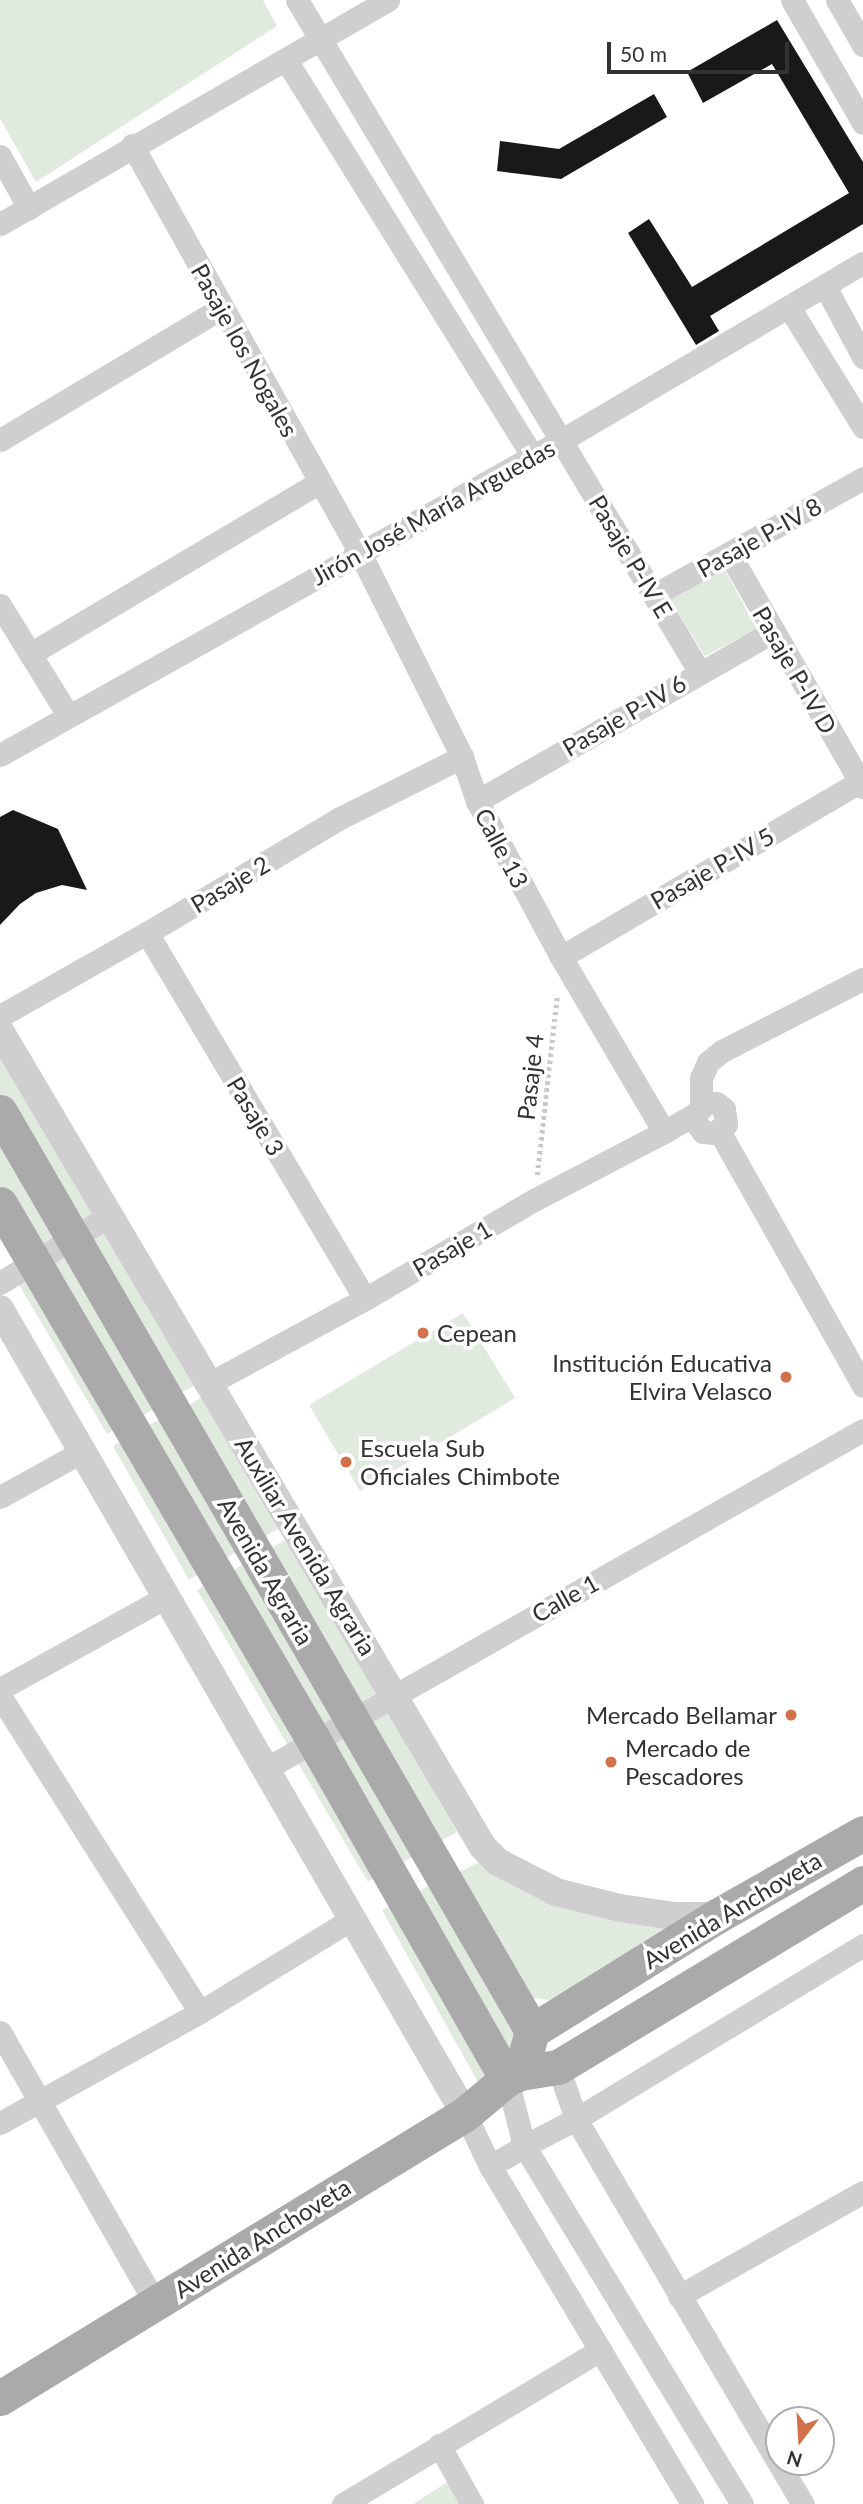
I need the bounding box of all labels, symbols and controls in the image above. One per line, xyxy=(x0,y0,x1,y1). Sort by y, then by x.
scale bar xyxy=(611,28,793,72)
text: 50 m xyxy=(620,41,667,66)
street label: Pasaje los Nogales xyxy=(186,258,304,442)
street label: Jirón José María Arguedas xyxy=(306,433,560,591)
street label: Pasaje P-IV E xyxy=(583,489,679,623)
street label: Pasaje P-IV 8 xyxy=(691,491,827,583)
street label: Pasaje P-IV D xyxy=(747,601,843,739)
street label: Pasaje P-IV 6 xyxy=(557,668,691,762)
street label: Calle 13 xyxy=(469,803,535,893)
street label: Pasaje P-IV 5 xyxy=(645,821,779,915)
street label: Pasaje 2 xyxy=(185,849,275,919)
street label: Pasaje 4 xyxy=(511,1032,549,1122)
street label: Pasaje 3 xyxy=(221,1071,291,1161)
street label: Pasaje 1 xyxy=(407,1214,497,1282)
place label: Cepean xyxy=(437,1319,517,1347)
marker: Cepean xyxy=(415,1325,431,1341)
place label: Institución Educativa Elvira Velasco xyxy=(552,1349,772,1405)
marker: Institución Educativa Elvira Velasco xyxy=(778,1369,794,1385)
street label: Auxiliar Avenida Agraria xyxy=(229,1431,383,1661)
place label: Escuela Sub Oficiales Chimbote xyxy=(360,1434,560,1490)
marker: Escuela Sub Oficiales Chimbote xyxy=(338,1454,354,1470)
street label: Avenida Agraria xyxy=(212,1492,320,1650)
street label: Calle 1 xyxy=(527,1568,603,1628)
place label: Mercado Bellamar xyxy=(586,1701,777,1729)
marker: Mercado Bellamar xyxy=(783,1707,799,1723)
place label: Mercado de Pescadores xyxy=(625,1734,751,1790)
marker: Mercado de Pescadores xyxy=(603,1754,619,1770)
street label: Avenida Anchoveta xyxy=(637,1845,827,1975)
street label: Avenida Anchoveta xyxy=(168,2172,356,2304)
north arrow xyxy=(765,2406,835,2476)
text: N xyxy=(784,2447,805,2473)

